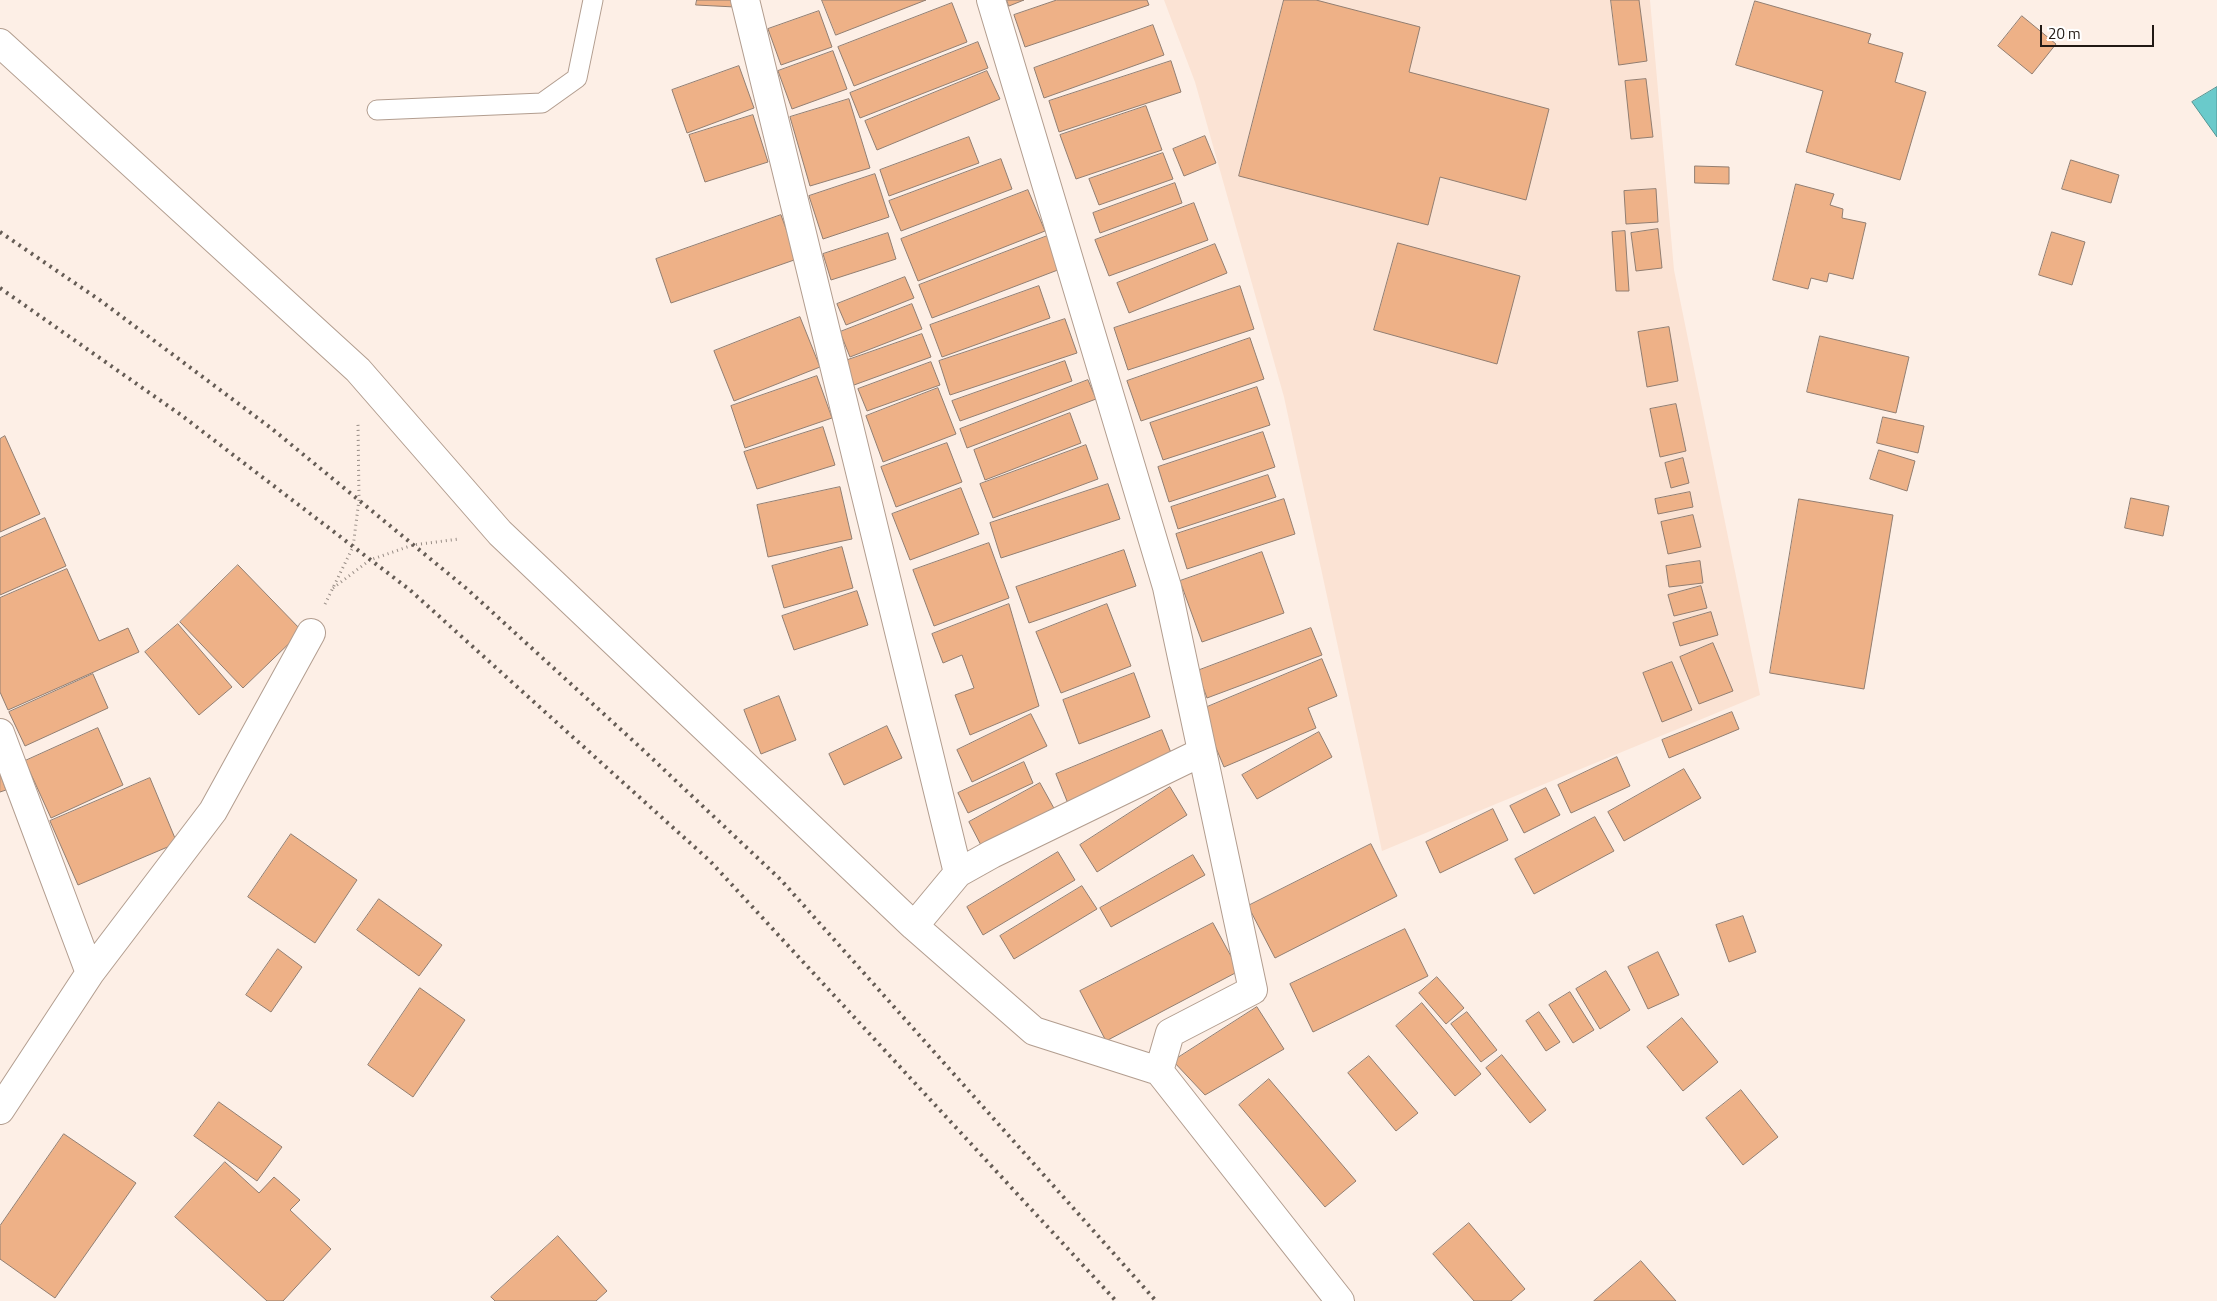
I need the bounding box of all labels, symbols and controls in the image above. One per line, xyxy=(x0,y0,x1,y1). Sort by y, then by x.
scale bar xyxy=(2042,15,2156,47)
text: 20 m xyxy=(2048,22,2081,45)

